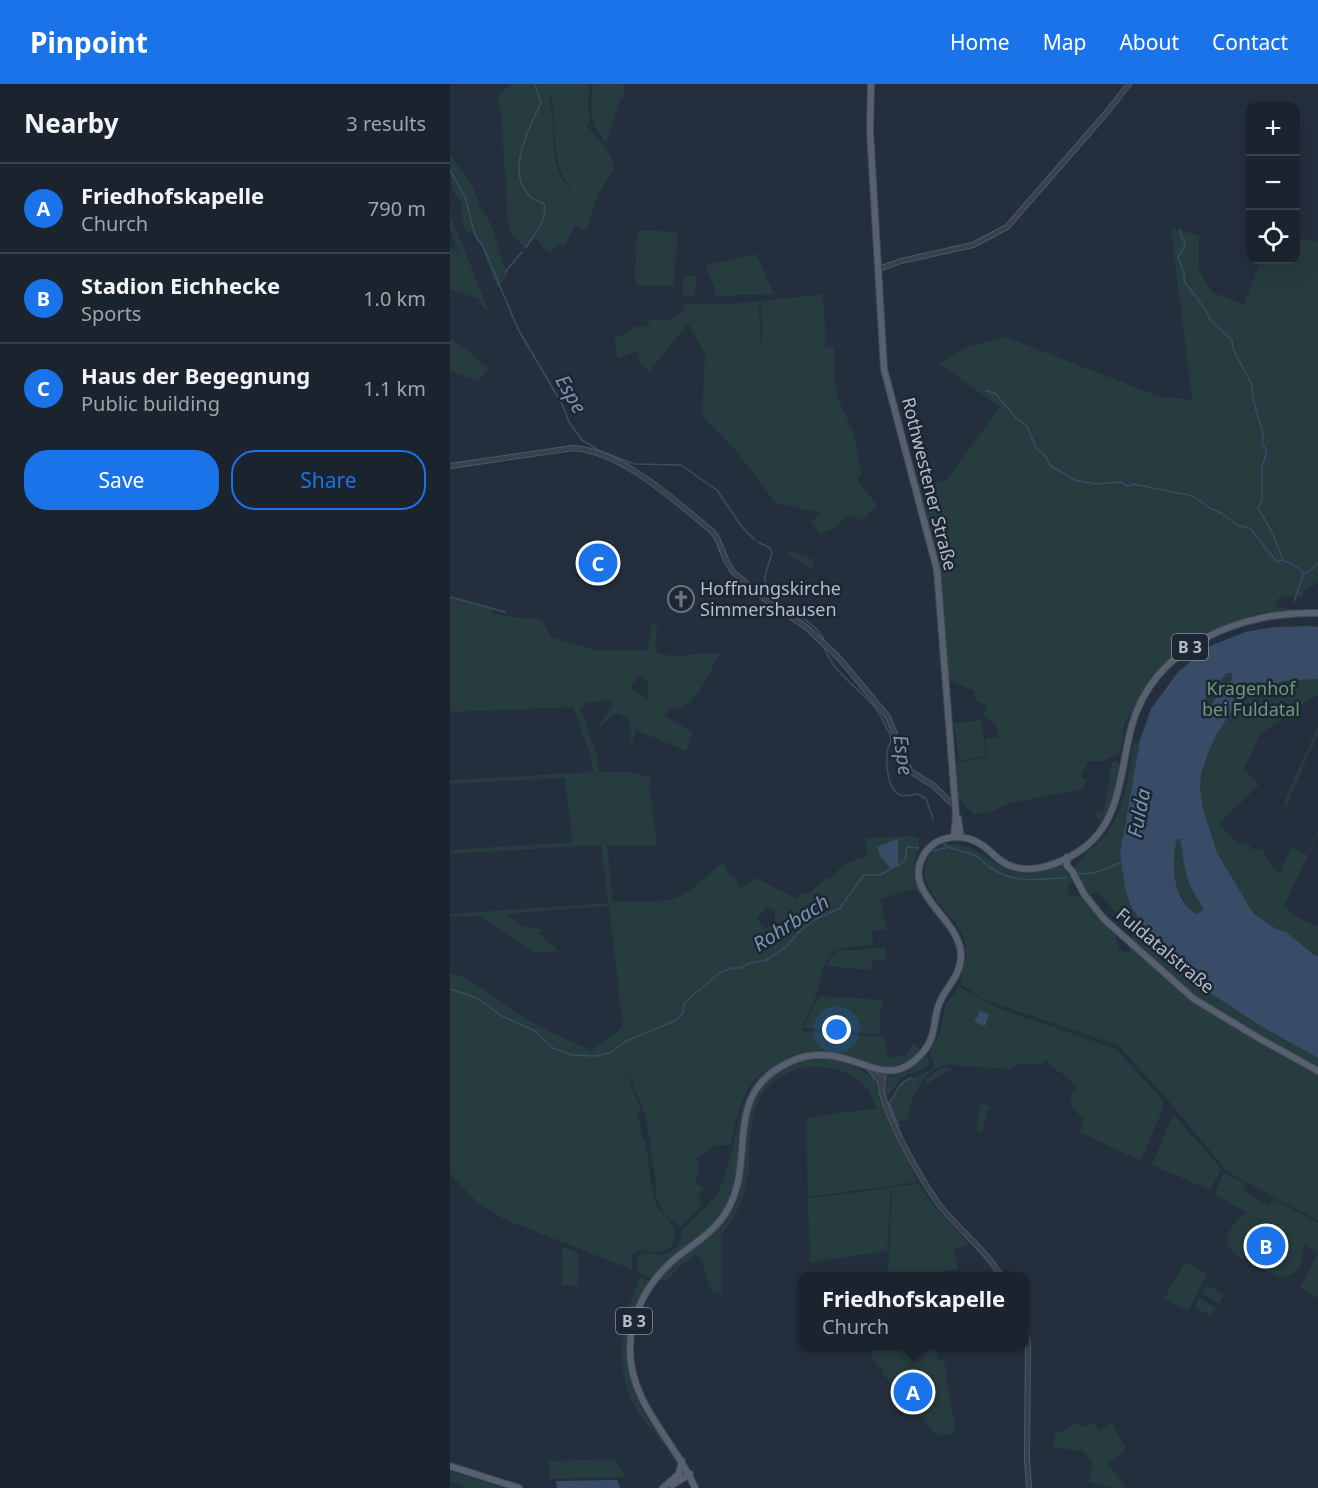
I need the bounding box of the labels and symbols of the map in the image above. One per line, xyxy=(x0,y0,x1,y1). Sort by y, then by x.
water label: Espe xyxy=(550,369,593,418)
street label: Rothwestener Straße xyxy=(897,395,963,573)
pin: C xyxy=(578,540,618,586)
place label: Hoffnungskirche Simmershausen xyxy=(700,576,841,621)
church icon: Hoffnungskirche Simmershausen xyxy=(666,584,696,614)
road number: B 3 xyxy=(1172,634,1208,660)
park label: Kragenhof bei Fuldatal xyxy=(1202,676,1300,721)
water label: Espe xyxy=(887,733,920,777)
water label: Fulda xyxy=(1121,786,1156,840)
water label: Rohrbach xyxy=(747,888,834,957)
street label: Fuldatalstraße xyxy=(1111,902,1220,998)
your location xyxy=(822,1015,851,1044)
pin: B xyxy=(1246,1224,1286,1268)
road number: B 3 xyxy=(616,1308,652,1334)
pin: A xyxy=(894,1370,932,1414)

